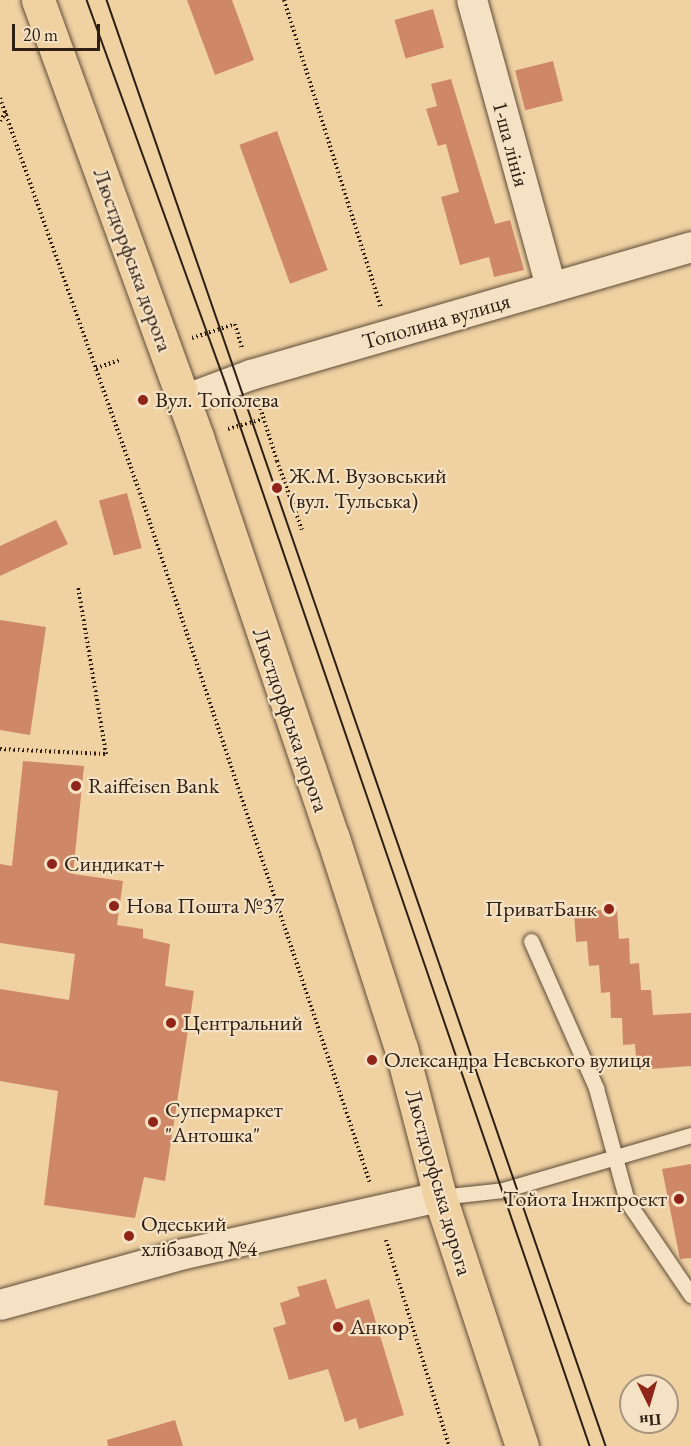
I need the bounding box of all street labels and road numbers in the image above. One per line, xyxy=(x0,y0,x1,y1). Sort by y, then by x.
street label: 1-ша лінія xyxy=(487,98,535,190)
street label: Люстдорфська дорога xyxy=(88,165,178,355)
street label: Тополина вулиця xyxy=(359,287,513,355)
street label: Люстдорфська дорога xyxy=(247,624,335,816)
street label: Люстдорфська дорога xyxy=(400,1086,478,1278)

